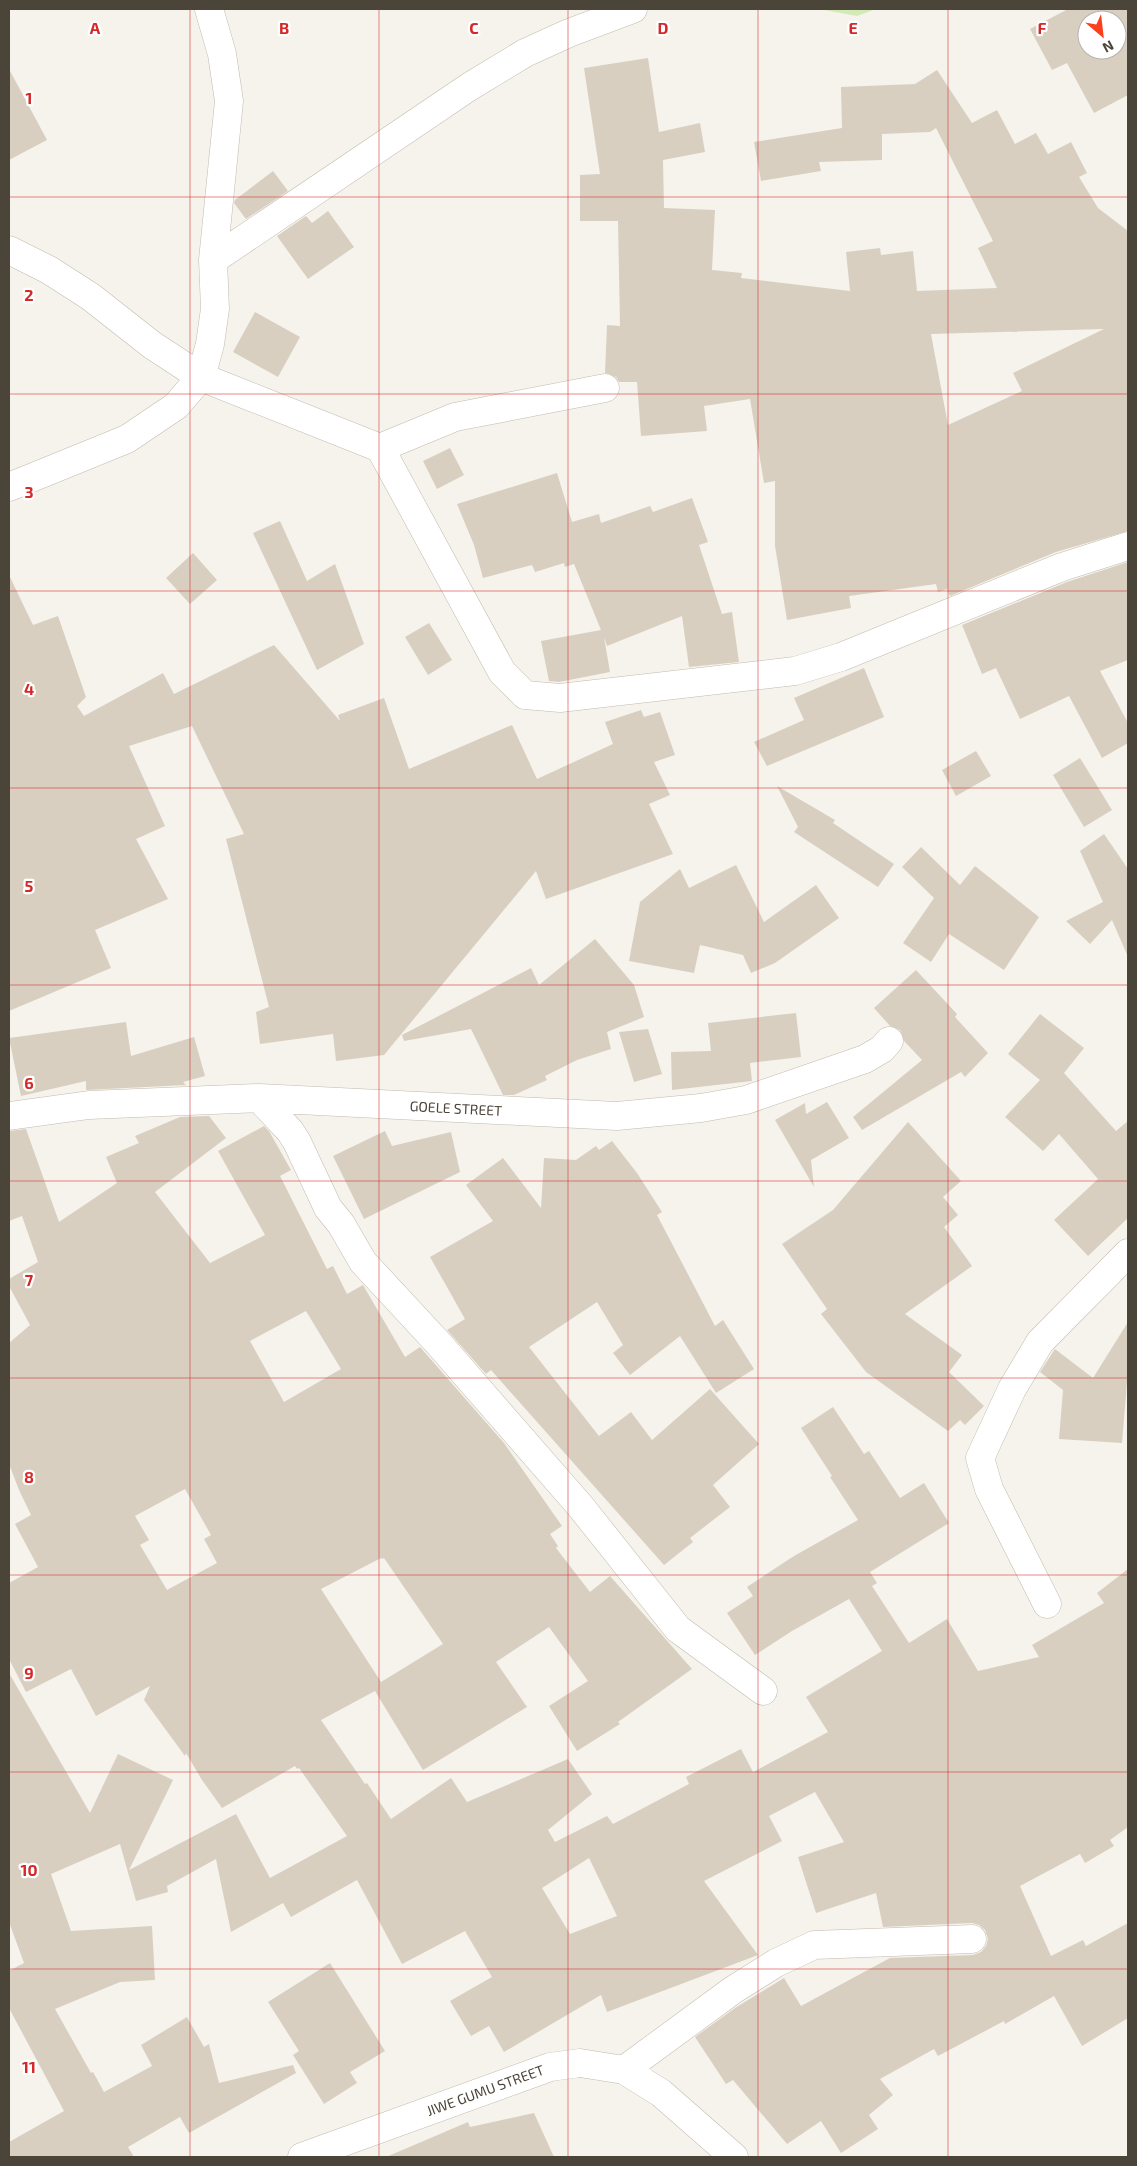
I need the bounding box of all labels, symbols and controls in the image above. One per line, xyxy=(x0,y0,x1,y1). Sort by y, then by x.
north arrow xyxy=(1077,10,1127,60)
text: A xyxy=(90,18,101,37)
text: B xyxy=(279,18,289,37)
text: C xyxy=(469,18,479,37)
text: D xyxy=(658,18,669,37)
text: E xyxy=(848,18,858,37)
text: F xyxy=(1038,18,1047,37)
text: N xyxy=(1100,37,1117,57)
text: 1 xyxy=(26,88,32,107)
text: 2 xyxy=(24,285,34,304)
text: 3 xyxy=(24,482,34,501)
text: 4 xyxy=(24,679,34,698)
text: 5 xyxy=(25,876,34,895)
text: 6 xyxy=(24,1073,34,1092)
street label: GOELE STREET xyxy=(409,1097,503,1119)
text: 7 xyxy=(25,1270,34,1289)
text: 8 xyxy=(24,1467,34,1486)
text: 9 xyxy=(24,1663,34,1682)
text: 10 xyxy=(20,1860,38,1879)
text: 11 xyxy=(22,2057,36,2076)
street label: JIWE GUMU STREET xyxy=(424,2061,546,2119)

